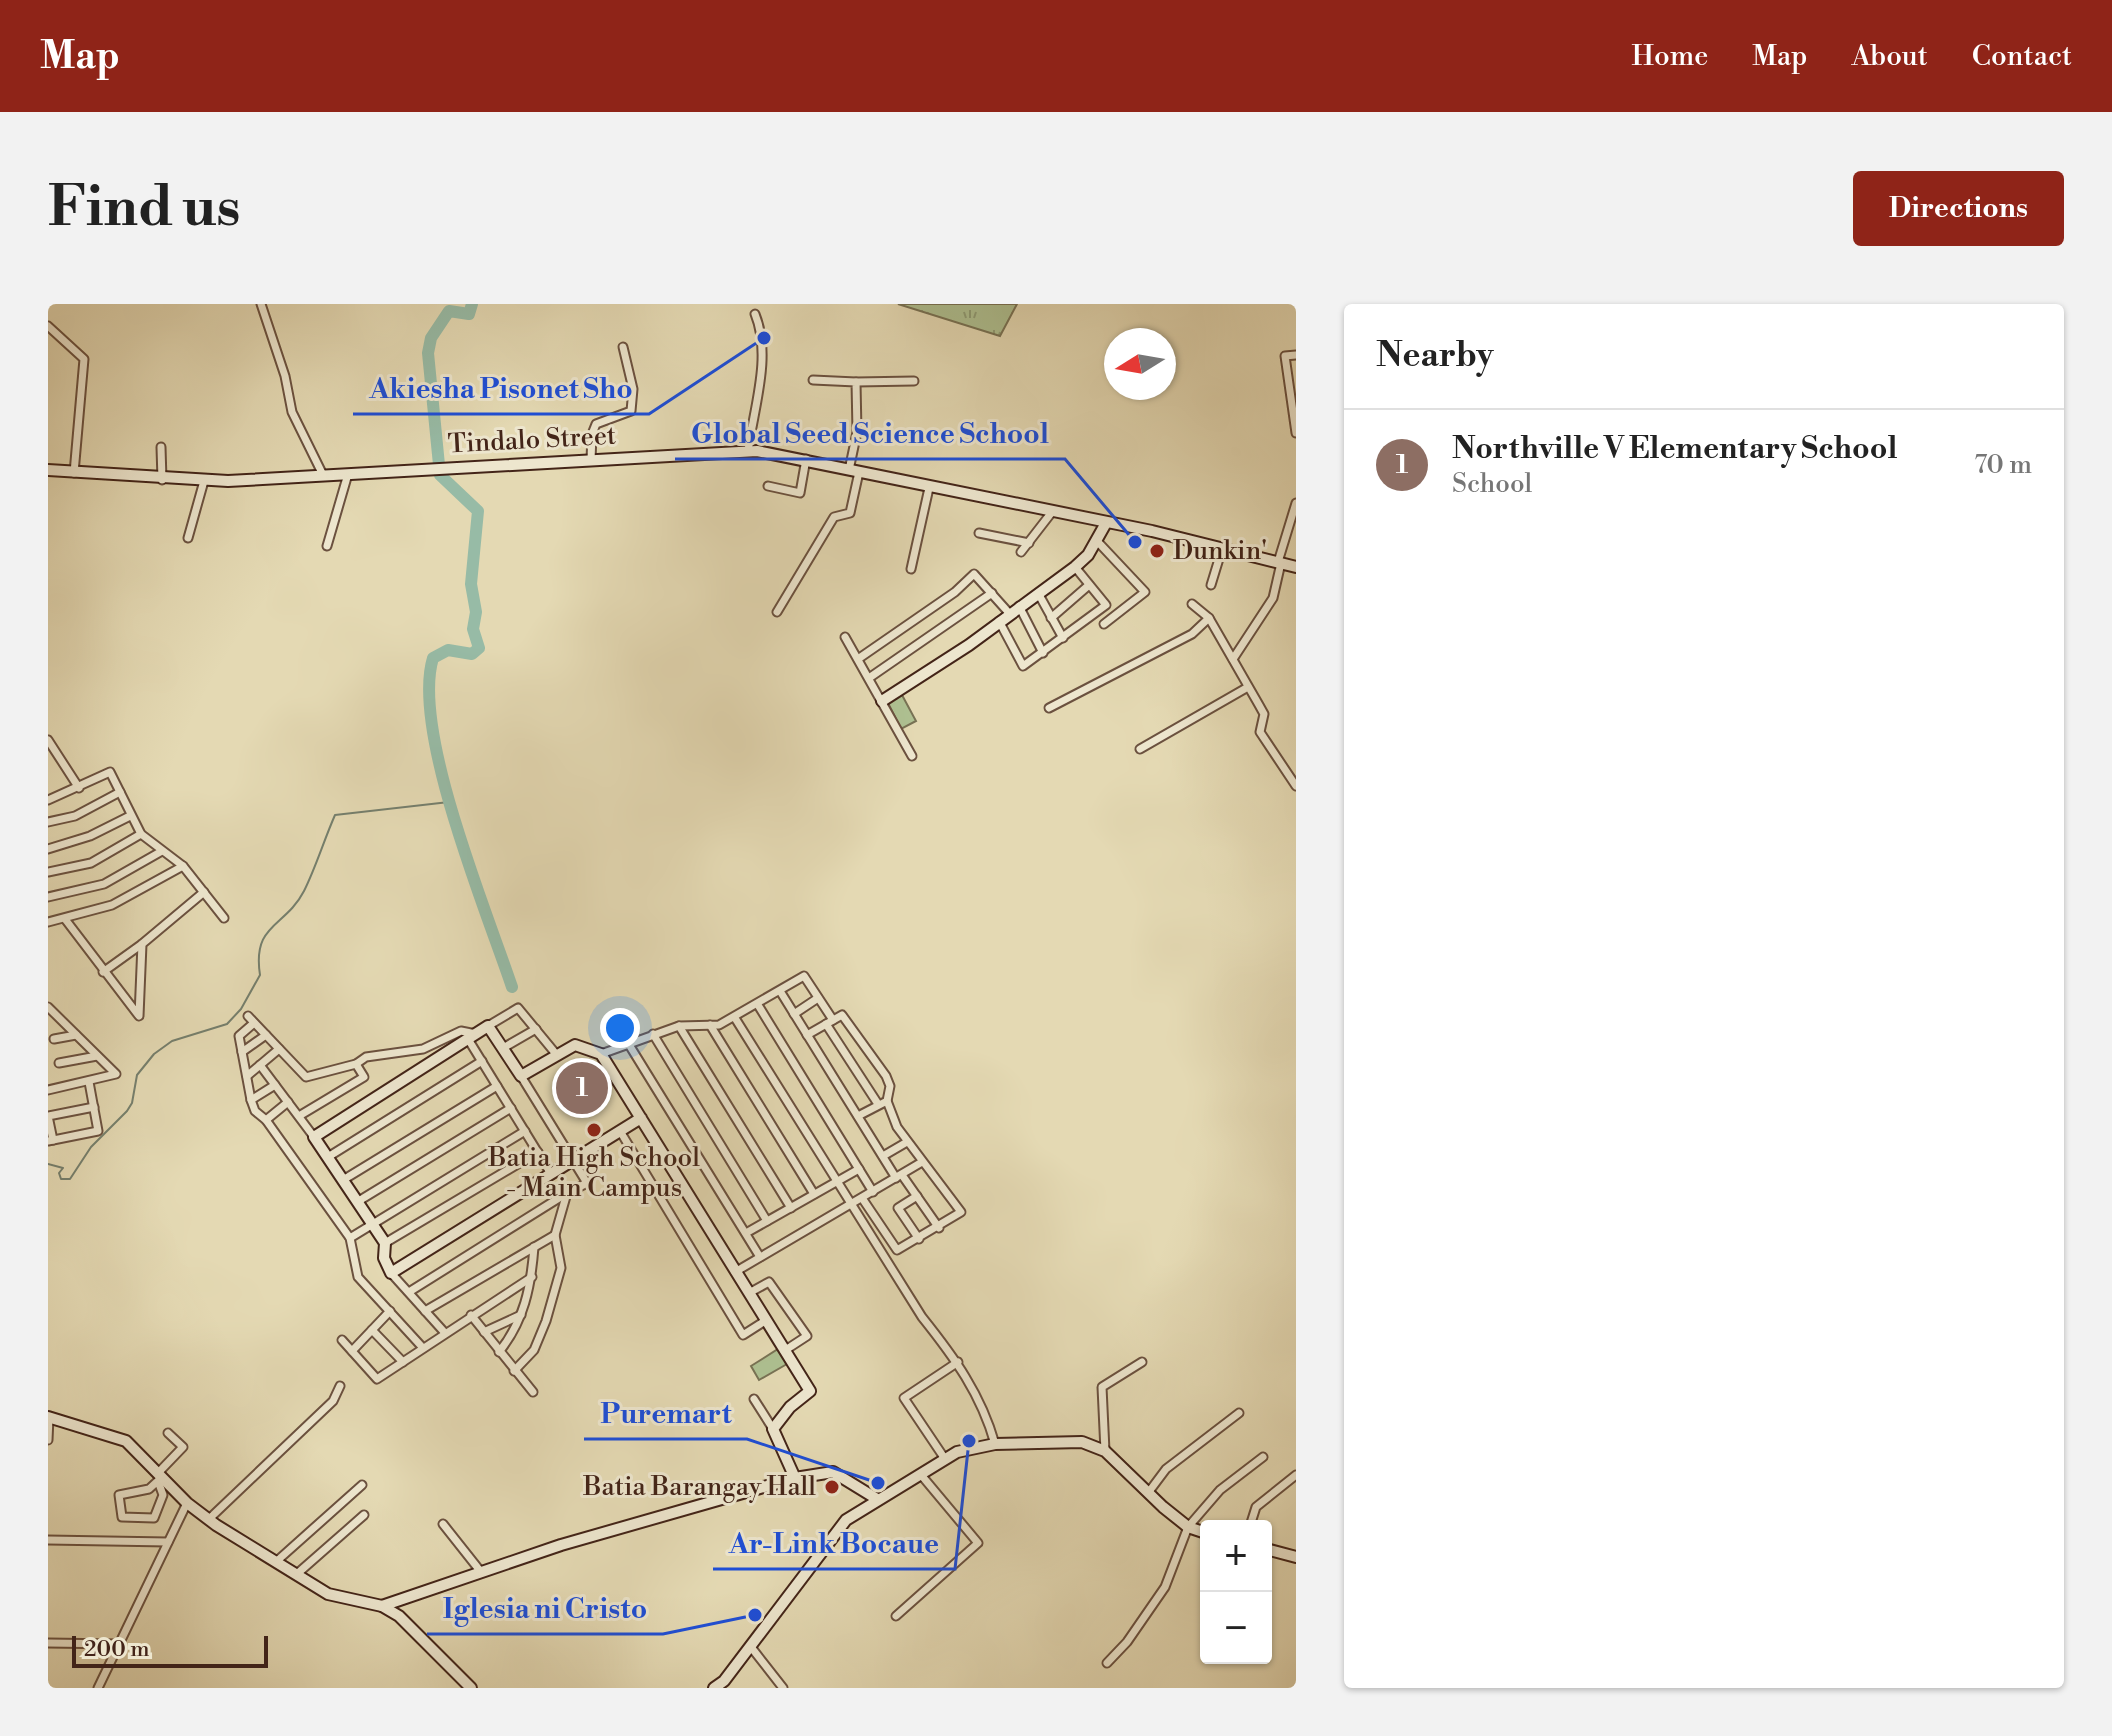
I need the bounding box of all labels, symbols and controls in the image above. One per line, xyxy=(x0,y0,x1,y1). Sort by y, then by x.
text: Map xyxy=(40,33,120,80)
text: Home xyxy=(1632,39,1708,74)
text: Map xyxy=(1752,39,1807,74)
text: About xyxy=(1851,39,1928,74)
text: Contact xyxy=(1972,39,2072,74)
button: Directions xyxy=(1853,171,2064,246)
text: Find us xyxy=(48,173,241,243)
north arrow xyxy=(1104,328,1176,400)
text: Nearby xyxy=(1376,335,1494,377)
callout: Akiesha Pisonet Sho xyxy=(353,362,649,414)
text: Akiesha Pisonet Sho xyxy=(368,372,633,407)
callout: Global Seed Science School xyxy=(675,407,1065,459)
text: Global Seed Science School xyxy=(691,417,1049,452)
street label: Tindalo Street xyxy=(447,420,617,460)
text: Northville V Elementary School xyxy=(1452,430,1897,468)
text: 1 xyxy=(1396,449,1408,481)
text: 70 m xyxy=(1974,449,2032,481)
text: School xyxy=(1452,468,1532,500)
place label: Dunkin' xyxy=(1173,535,1267,567)
marker: Dunkin' xyxy=(1148,542,1166,560)
your location xyxy=(600,1008,640,1048)
pin: 1 xyxy=(556,1058,608,1118)
marker: Batia High School - Main Campus xyxy=(585,1121,603,1139)
place label: Batia High School - Main Campus xyxy=(487,1142,700,1204)
callout: Puremart xyxy=(584,1387,747,1439)
text: Puremart xyxy=(600,1397,733,1432)
place label: Batia Barangay Hall xyxy=(582,1471,816,1503)
marker: Batia Barangay Hall xyxy=(823,1478,841,1496)
callout: Ar-Link Bocaue xyxy=(713,1517,955,1569)
map controls xyxy=(1200,1520,1272,1664)
button: + xyxy=(1200,1520,1272,1592)
text: Ar-Link Bocaue xyxy=(728,1527,939,1562)
callout: Iglesia ni Cristo xyxy=(427,1582,663,1634)
text: Iglesia ni Cristo xyxy=(443,1592,647,1627)
button: − xyxy=(1200,1592,1272,1664)
scale bar xyxy=(72,1632,268,1668)
text: 200 m xyxy=(84,1636,150,1663)

